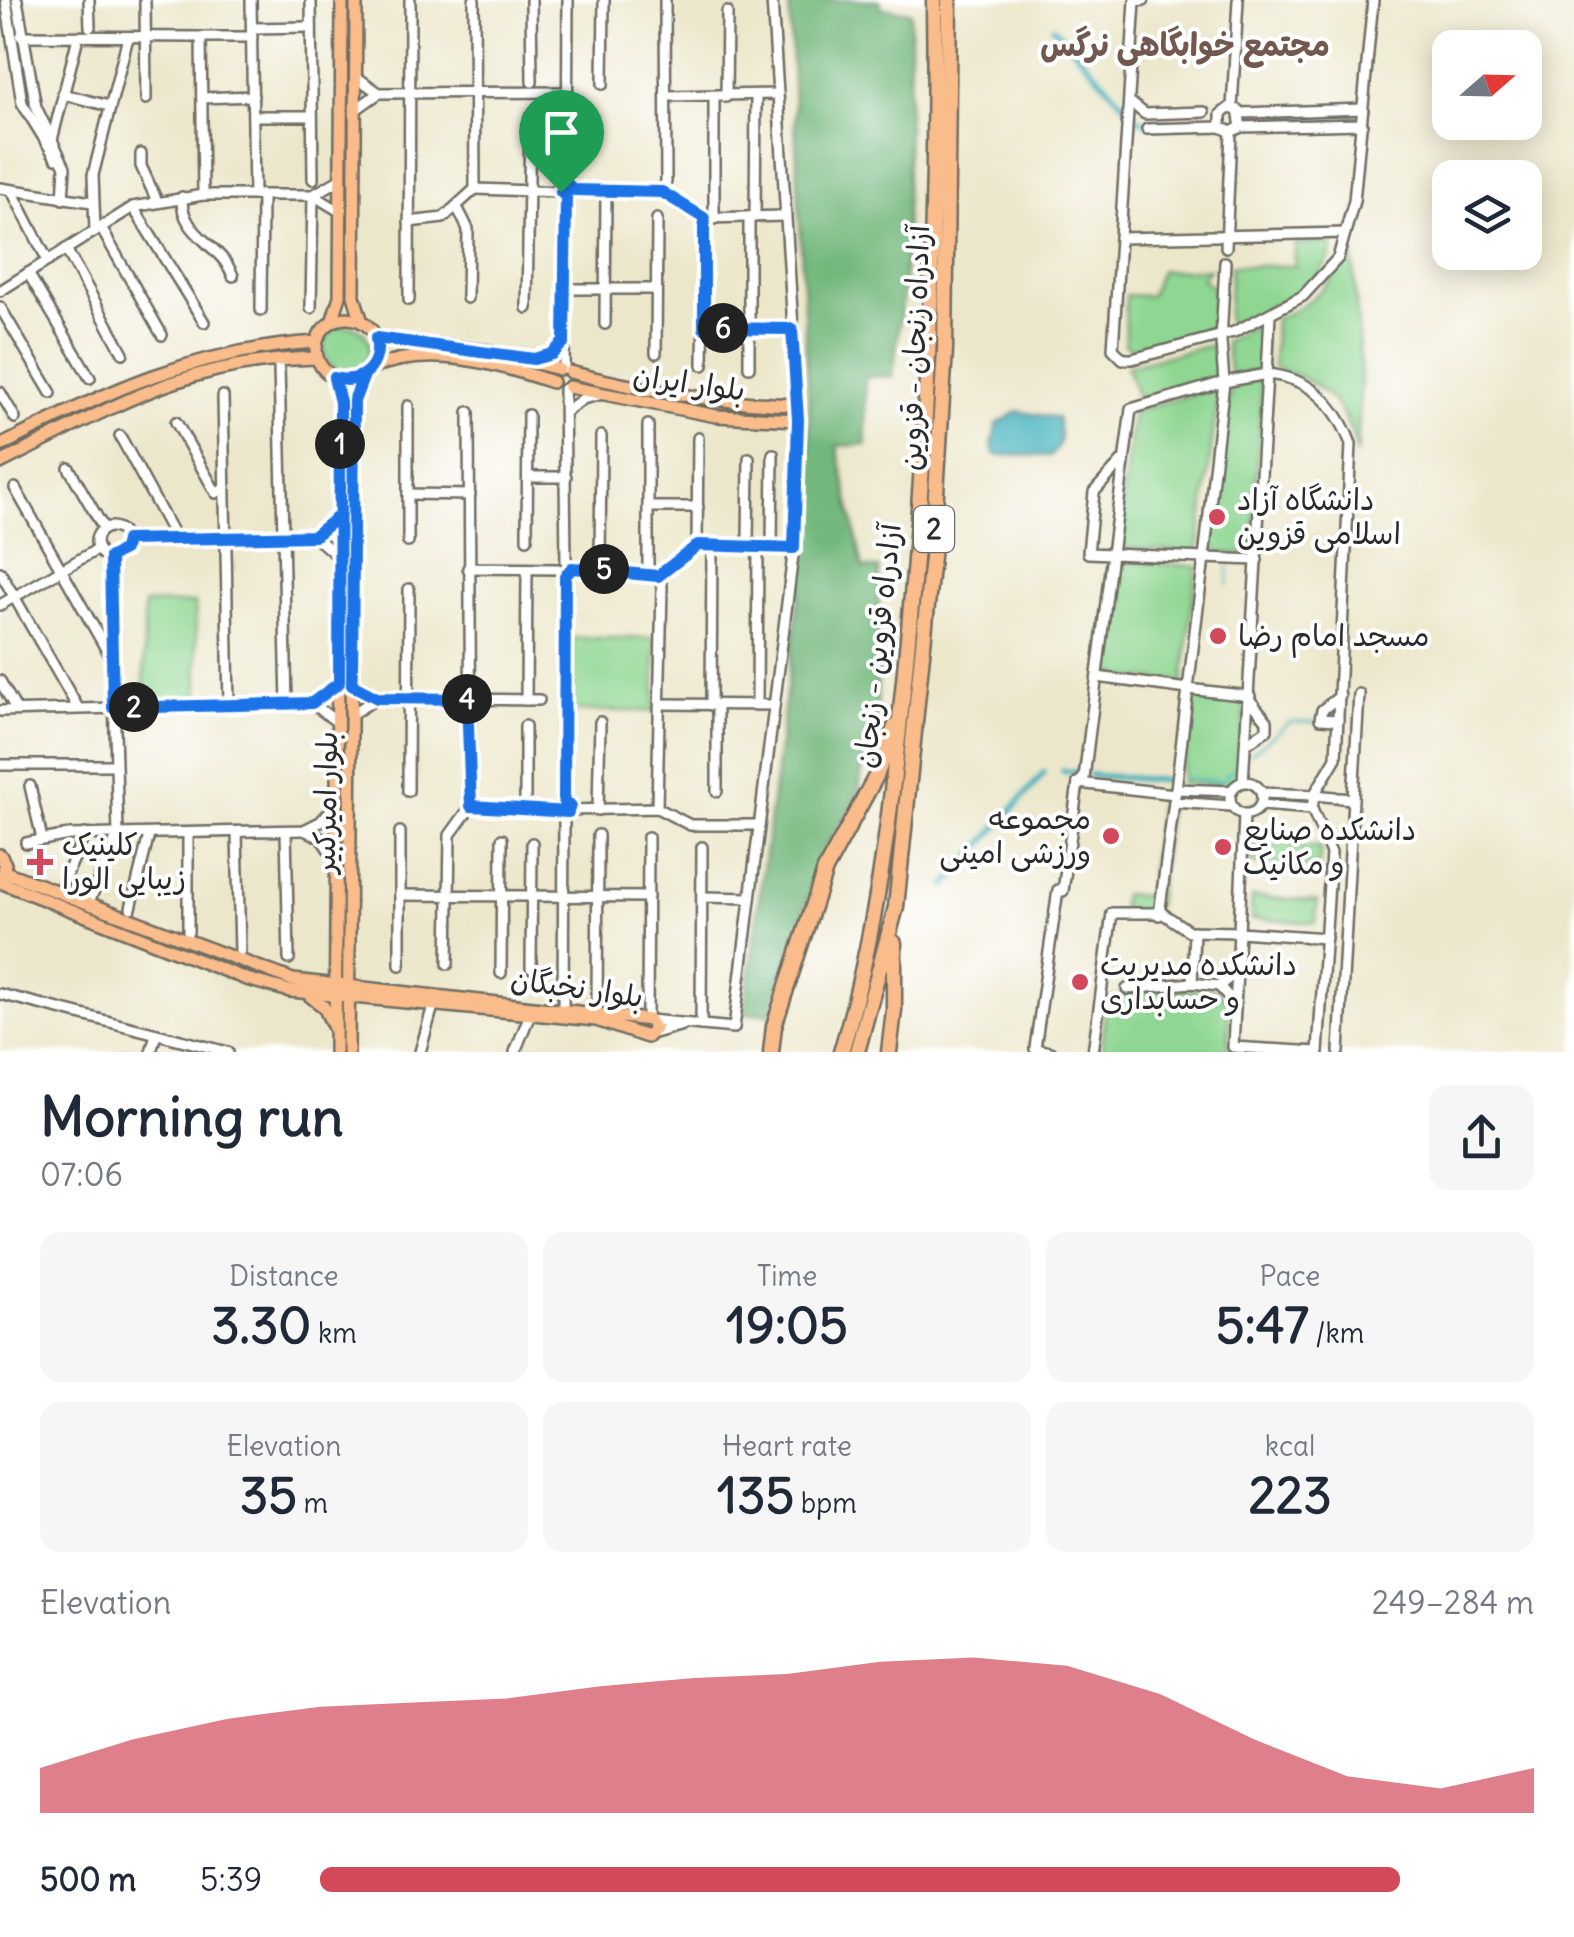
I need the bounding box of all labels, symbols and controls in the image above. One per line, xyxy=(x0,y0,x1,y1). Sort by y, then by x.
district label: مجتمع خوابگاهی نرگس xyxy=(1040,24,1330,68)
north arrow xyxy=(1432,30,1542,140)
map controls xyxy=(1432,30,1542,270)
pin xyxy=(519,90,604,193)
icon: arrive xyxy=(534,105,589,160)
button: layers xyxy=(1432,160,1542,270)
street label: آزادراه زنجان - قزوین xyxy=(891,223,937,472)
pin: 6 xyxy=(698,303,748,353)
text: 6 xyxy=(715,310,731,346)
street label: بلوار ایران xyxy=(631,355,748,409)
pin: 1 xyxy=(315,419,365,469)
text: 1 xyxy=(334,426,346,462)
place label: دانشگاه آزاد اسلامی قزوین xyxy=(1237,480,1401,553)
road number: 2 xyxy=(914,506,954,552)
marker: دانشگاه آزاد اسلامی قزوین xyxy=(1206,506,1228,528)
street label: آزادراه قزوین - زنجان xyxy=(845,520,909,770)
pin: 5 xyxy=(579,544,629,594)
text: 5 xyxy=(596,551,612,587)
place label: مسجد امام رضا xyxy=(1238,616,1430,658)
marker: مسجد امام رضا xyxy=(1207,625,1229,647)
pin: 4 xyxy=(442,674,492,724)
text: 4 xyxy=(459,681,475,717)
pin: 2 xyxy=(109,682,159,732)
text: 2 xyxy=(126,689,142,725)
street label: بلوار امیرکبیر xyxy=(305,731,345,876)
place label: مجموعه ورزشی امینی xyxy=(939,799,1091,872)
place label: دانشکده صنایع و مکانیک xyxy=(1243,810,1416,882)
place label: کلینیک زیبایی الورا xyxy=(62,825,186,898)
marker: مجموعه ورزشی امینی xyxy=(1100,825,1122,847)
marker: دانشکده صنایع و مکانیک xyxy=(1212,836,1234,858)
marker: کلینیک زیبایی الورا xyxy=(27,849,53,875)
place label: دانشکده مدیریت و حسابداری xyxy=(1100,945,1297,1017)
street label: بلوار نخبگان xyxy=(508,959,646,1015)
marker: دانشکده مدیریت و حسابداری xyxy=(1069,971,1091,993)
text: Morning run xyxy=(40,1082,344,1151)
button: share xyxy=(1429,1085,1534,1190)
text: 07:06 xyxy=(40,1154,123,1195)
text: Distance xyxy=(229,1258,339,1294)
text: Time xyxy=(757,1258,817,1294)
text: Pace xyxy=(1260,1258,1320,1294)
text: 3.30 xyxy=(211,1294,311,1357)
text: 19:05 xyxy=(726,1294,848,1357)
text: 5:47 xyxy=(1216,1294,1309,1357)
text: km xyxy=(311,1315,357,1351)
text: /km xyxy=(1309,1315,1364,1351)
text: Elevation xyxy=(227,1428,341,1464)
text: Heart rate xyxy=(722,1428,852,1464)
text: kcal xyxy=(1265,1428,1315,1464)
text: 35 xyxy=(240,1464,297,1527)
text: 135 xyxy=(717,1464,794,1527)
text: 223 xyxy=(1248,1464,1332,1527)
text: m xyxy=(297,1485,328,1521)
text: bpm xyxy=(794,1485,857,1521)
text: Elevation xyxy=(40,1582,171,1623)
text: 249–284 m xyxy=(1372,1582,1534,1623)
text: 500 m xyxy=(40,1859,136,1900)
text: 5:39 xyxy=(200,1859,262,1900)

